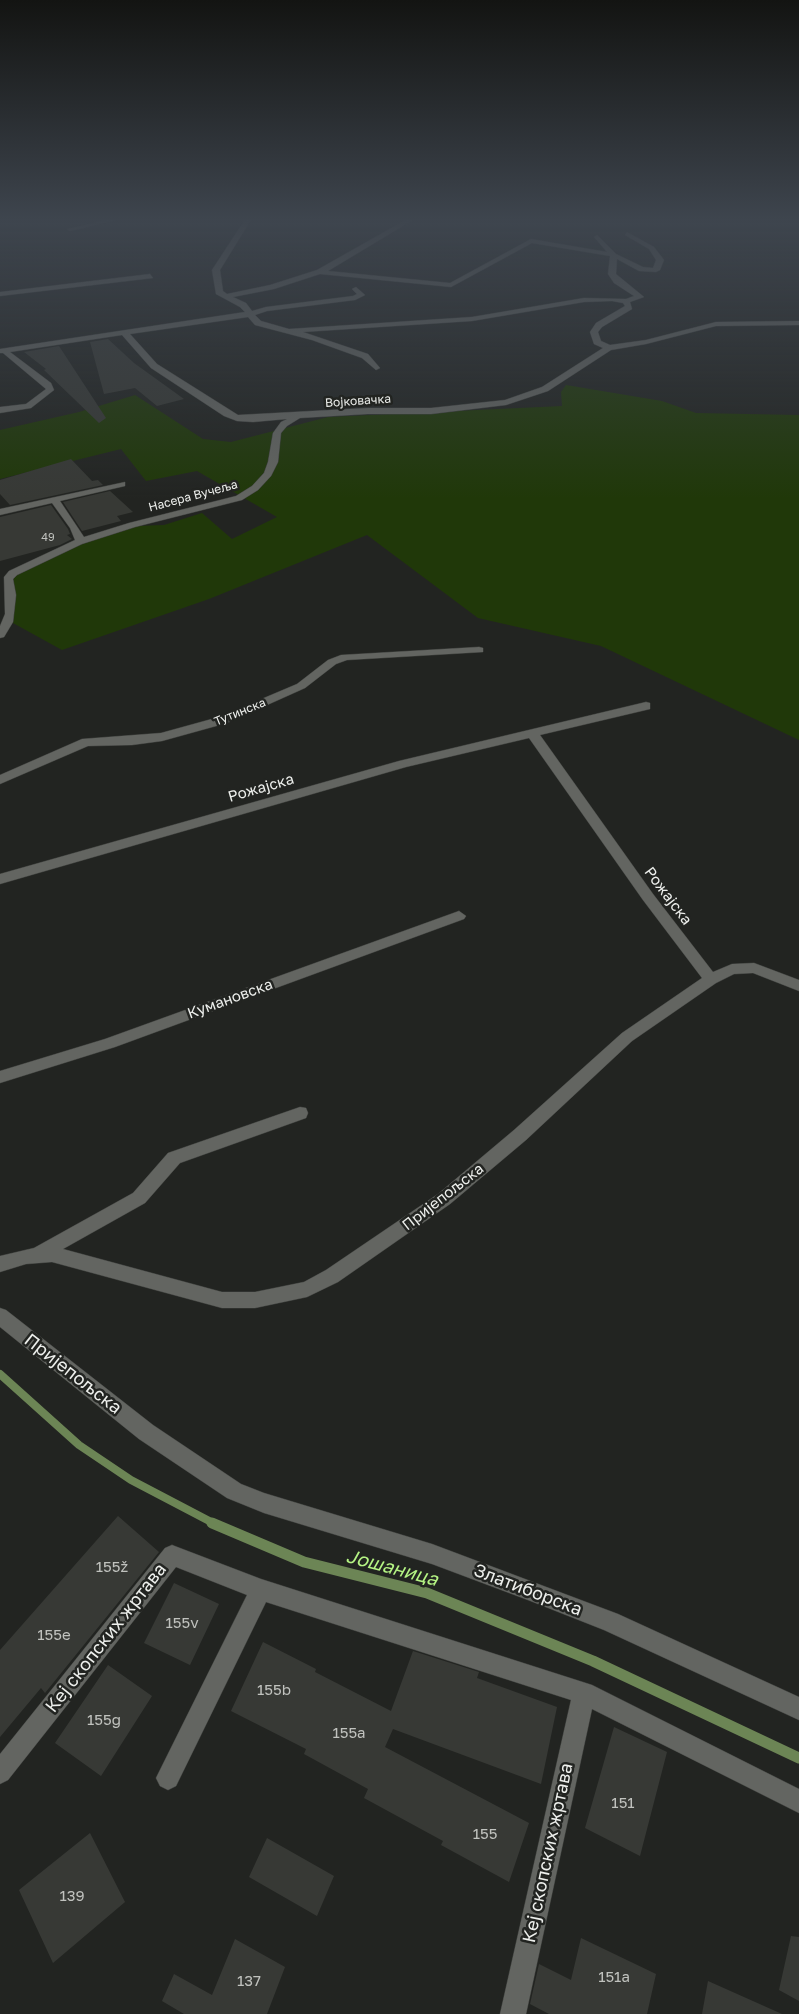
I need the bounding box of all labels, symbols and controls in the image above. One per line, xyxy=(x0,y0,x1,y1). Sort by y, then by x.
street label: Војковачка xyxy=(325,392,391,410)
street label: Насера Вучеља xyxy=(147,477,239,515)
house number: 49 xyxy=(41,531,55,545)
street label: Тутинска xyxy=(212,695,268,729)
street label: Рожајска xyxy=(226,770,296,806)
street label: Рожајска xyxy=(640,863,696,929)
street label: Кумановска xyxy=(185,975,275,1023)
street label: Пријепољска xyxy=(399,1160,487,1234)
street label: Пријепољска xyxy=(20,1329,126,1419)
water label: Јошаница xyxy=(344,1545,440,1591)
house number: 155ž xyxy=(96,1558,128,1576)
street label: Кеј скопских жртава xyxy=(41,1559,171,1717)
street label: Златиборска xyxy=(471,1559,585,1621)
house number: 155v xyxy=(165,1614,199,1632)
house number: 155e xyxy=(37,1626,71,1644)
house number: 155b xyxy=(257,1681,291,1699)
house number: 155g xyxy=(87,1711,121,1729)
house number: 155a xyxy=(332,1724,366,1742)
street label: Кеј скопских жртава xyxy=(518,1761,578,1945)
house number: 151 xyxy=(611,1794,635,1812)
house number: 155 xyxy=(473,1825,497,1843)
house number: 139 xyxy=(59,1887,85,1905)
house number: 151a xyxy=(598,1968,630,1986)
house number: 137 xyxy=(237,1972,261,1990)

